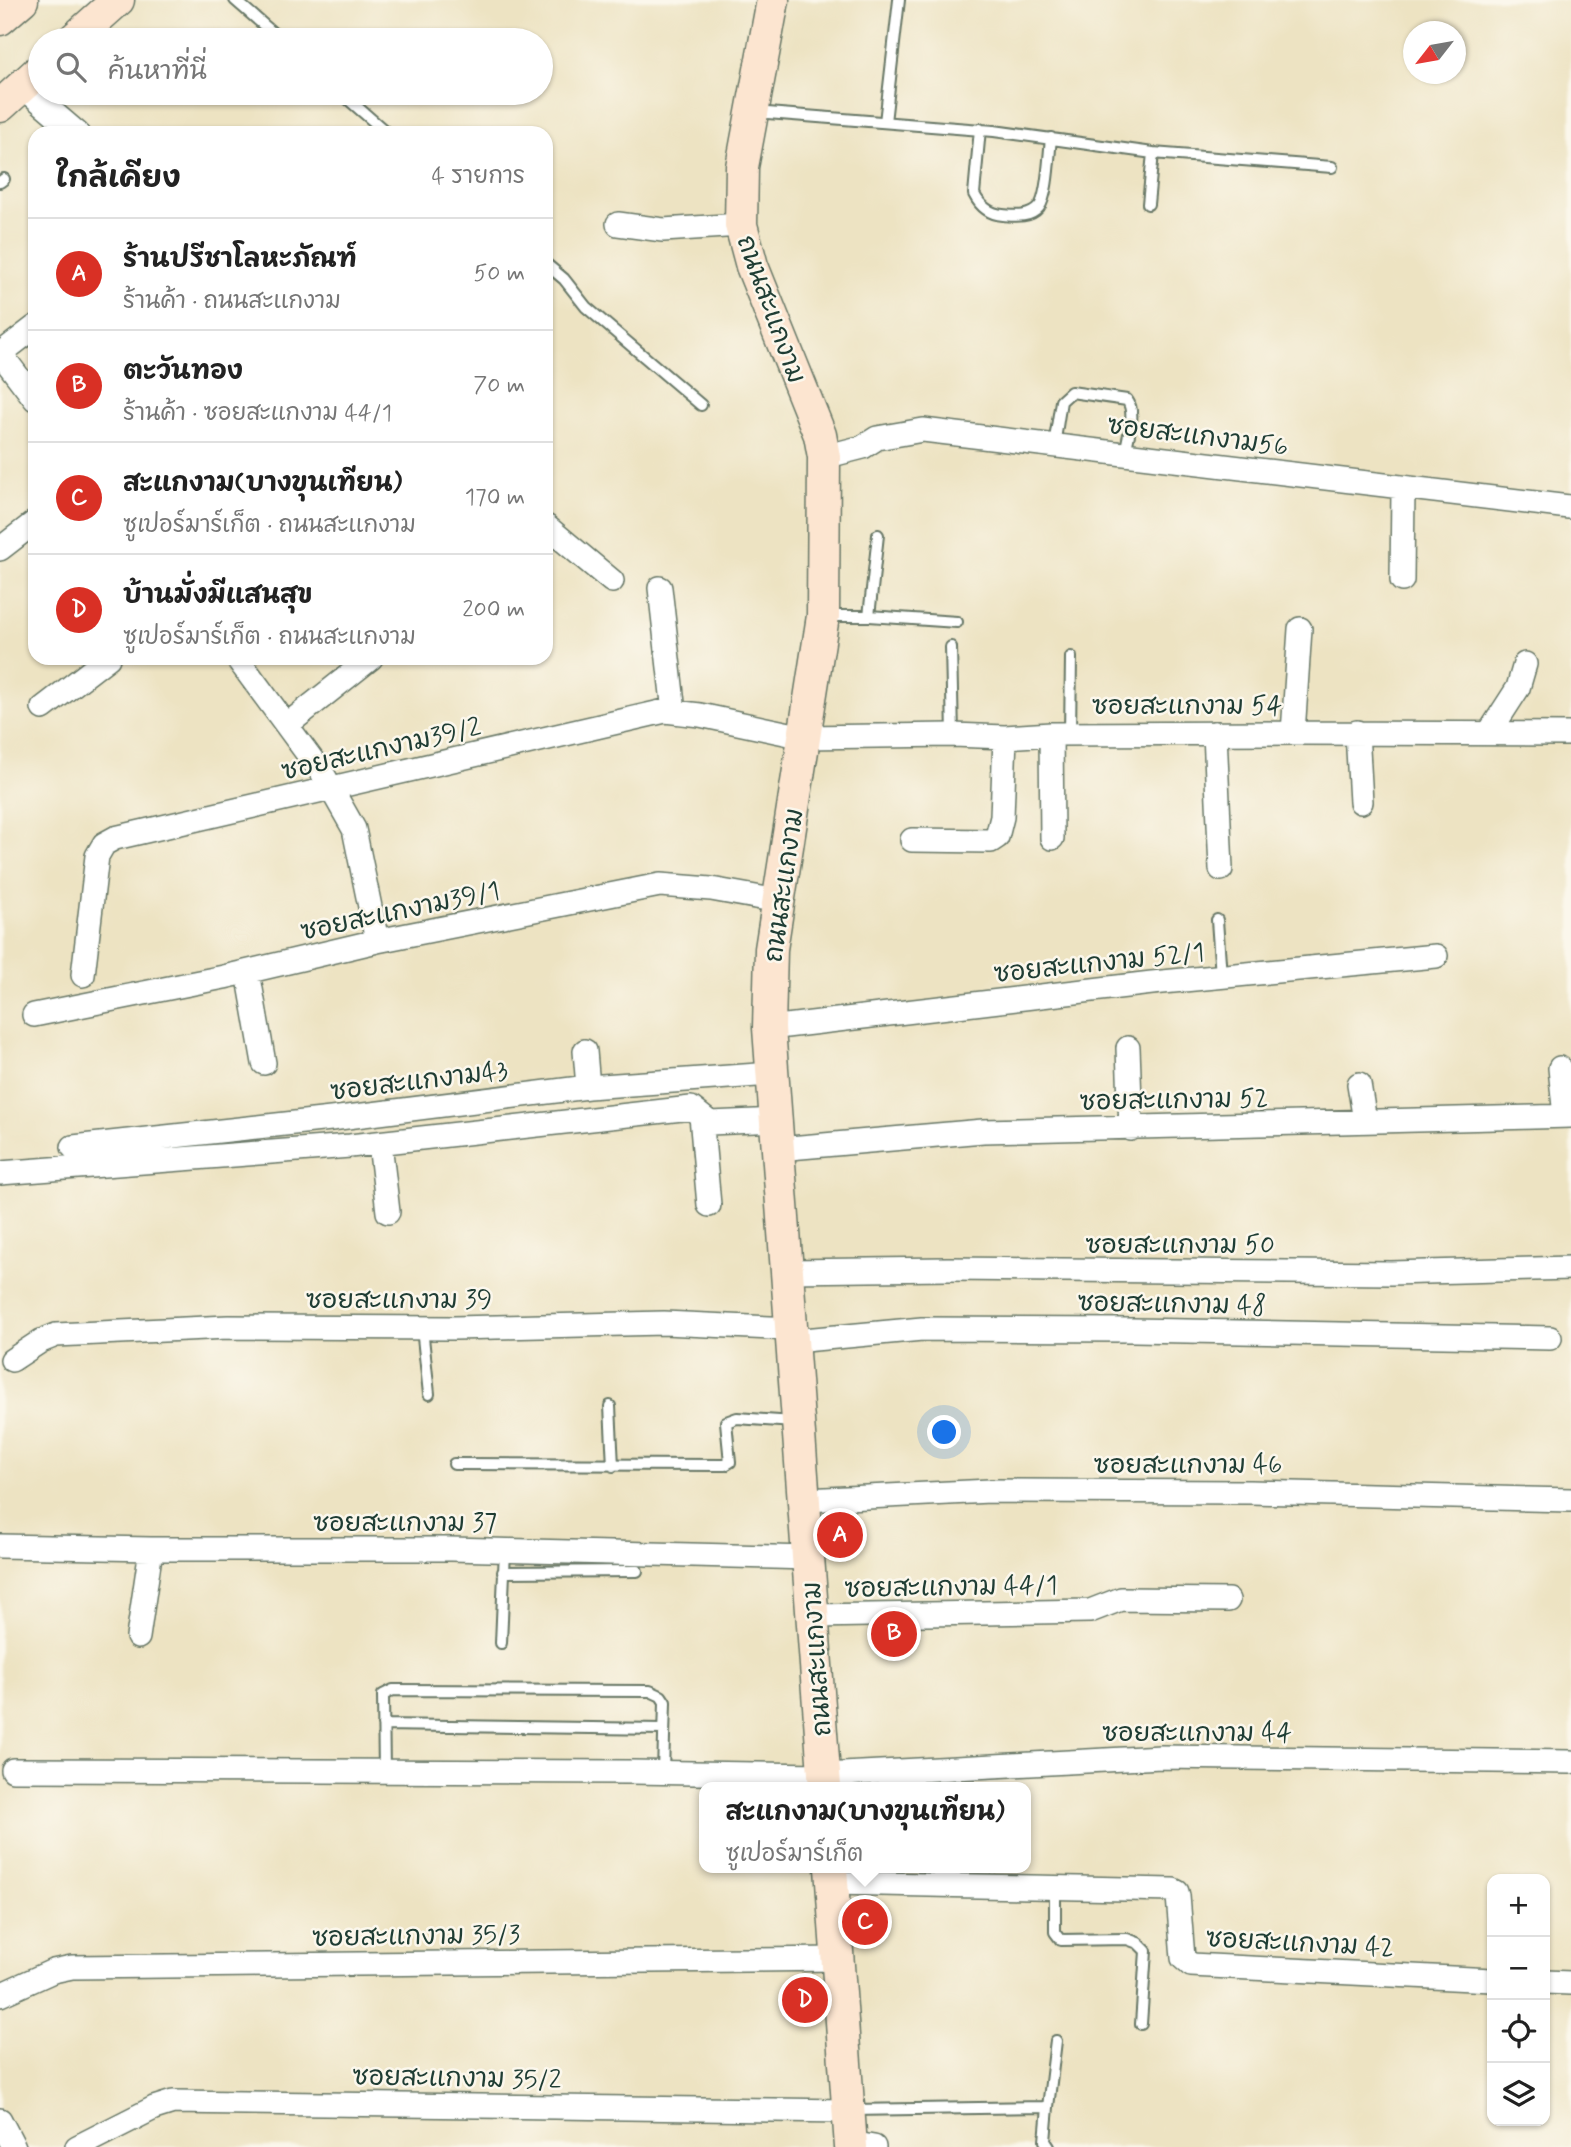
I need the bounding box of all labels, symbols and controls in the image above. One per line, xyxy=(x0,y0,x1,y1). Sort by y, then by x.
north arrow xyxy=(1403,21,1466,84)
search box xyxy=(28,28,553,105)
icon: search xyxy=(52,48,90,86)
text: ค้นหาที่นี่ xyxy=(108,55,207,89)
text: ใกล้เคียง xyxy=(56,159,181,198)
text: 4 รายการ xyxy=(432,162,525,192)
street label: ถนนสะแกงาม xyxy=(728,231,813,388)
text: ร้านปรีชาโลหะภัณฑ์ xyxy=(123,243,357,277)
text: A xyxy=(71,259,87,289)
text: 50 m xyxy=(474,259,525,289)
text: ร้านค้า · ถนนสะแกงาม xyxy=(123,287,341,317)
text: ตะวันทอง xyxy=(123,355,243,389)
text: B xyxy=(72,371,86,401)
text: 70 m xyxy=(473,371,525,401)
text: ร้านค้า · ซอยสะแกงาม 44/1 xyxy=(123,399,392,429)
street label: ซอยสะแกงาม56 xyxy=(1105,409,1290,465)
text: สะแกงาม(บางขุนเทียน) xyxy=(123,467,402,501)
text: C xyxy=(71,483,87,513)
text: 170 m xyxy=(465,483,525,513)
text: ซูเปอร์มาร์เก็ต · ถนนสะแกงาม xyxy=(123,511,416,541)
text: บ้านมั่งมีแสนสุข xyxy=(123,579,312,613)
text: D xyxy=(71,595,87,625)
text: 200 m xyxy=(462,595,525,625)
text: ซูเปอร์มาร์เก็ต · ถนนสะแกงาม xyxy=(123,623,416,653)
street label: ซอยสะแกงาม 54 xyxy=(1092,690,1282,724)
street label: ซอยสะแกงาม39/2 xyxy=(278,710,485,789)
street label: ถนนสะแกงาม xyxy=(757,806,813,965)
street label: ซอยสะแกงาม39/1 xyxy=(298,874,503,950)
street label: ซอยสะแกงาม 52/1 xyxy=(992,936,1206,992)
street label: ซอยสะแกงาม43 xyxy=(329,1054,510,1110)
street label: ซอยสะแกงาม 52 xyxy=(1079,1082,1269,1120)
street label: ซอยสะแกงาม 50 xyxy=(1085,1229,1275,1263)
street label: ซอยสะแกงาม 39 xyxy=(306,1284,492,1318)
street label: ซอยสะแกงาม 48 xyxy=(1077,1286,1267,1324)
your location xyxy=(927,1415,961,1449)
street label: ซอยสะแกงาม 46 xyxy=(1094,1449,1282,1483)
street label: ซอยสะแกงาม 37 xyxy=(313,1507,497,1541)
pin: A xyxy=(817,1509,863,1561)
street label: ซอยสะแกงาม 44/1 xyxy=(844,1569,1058,1607)
street label: ถนนสะแกงาม xyxy=(796,1580,840,1737)
pin: B xyxy=(871,1608,917,1660)
street label: ซอยสะแกงาม 44 xyxy=(1102,1717,1292,1751)
popup xyxy=(699,1782,1031,1873)
text: สะแกงาม(บางขุนเทียน) xyxy=(726,1796,1004,1830)
text: ซูเปอร์มาร์เก็ต xyxy=(726,1840,863,1870)
map controls xyxy=(1487,1874,1550,2126)
button: + xyxy=(1487,1874,1550,1937)
pin: C xyxy=(842,1896,888,1948)
street label: ซอยสะแกงาม 35/3 xyxy=(312,1918,521,1956)
street label: ซอยสะแกงาม 42 xyxy=(1205,1922,1395,1966)
button: − xyxy=(1487,1937,1550,2000)
pin: D xyxy=(782,1974,828,2026)
button: locate xyxy=(1487,2000,1550,2063)
street label: ซอยสะแกงาม 35/2 xyxy=(352,2060,562,2098)
button: layers xyxy=(1487,2063,1550,2126)

